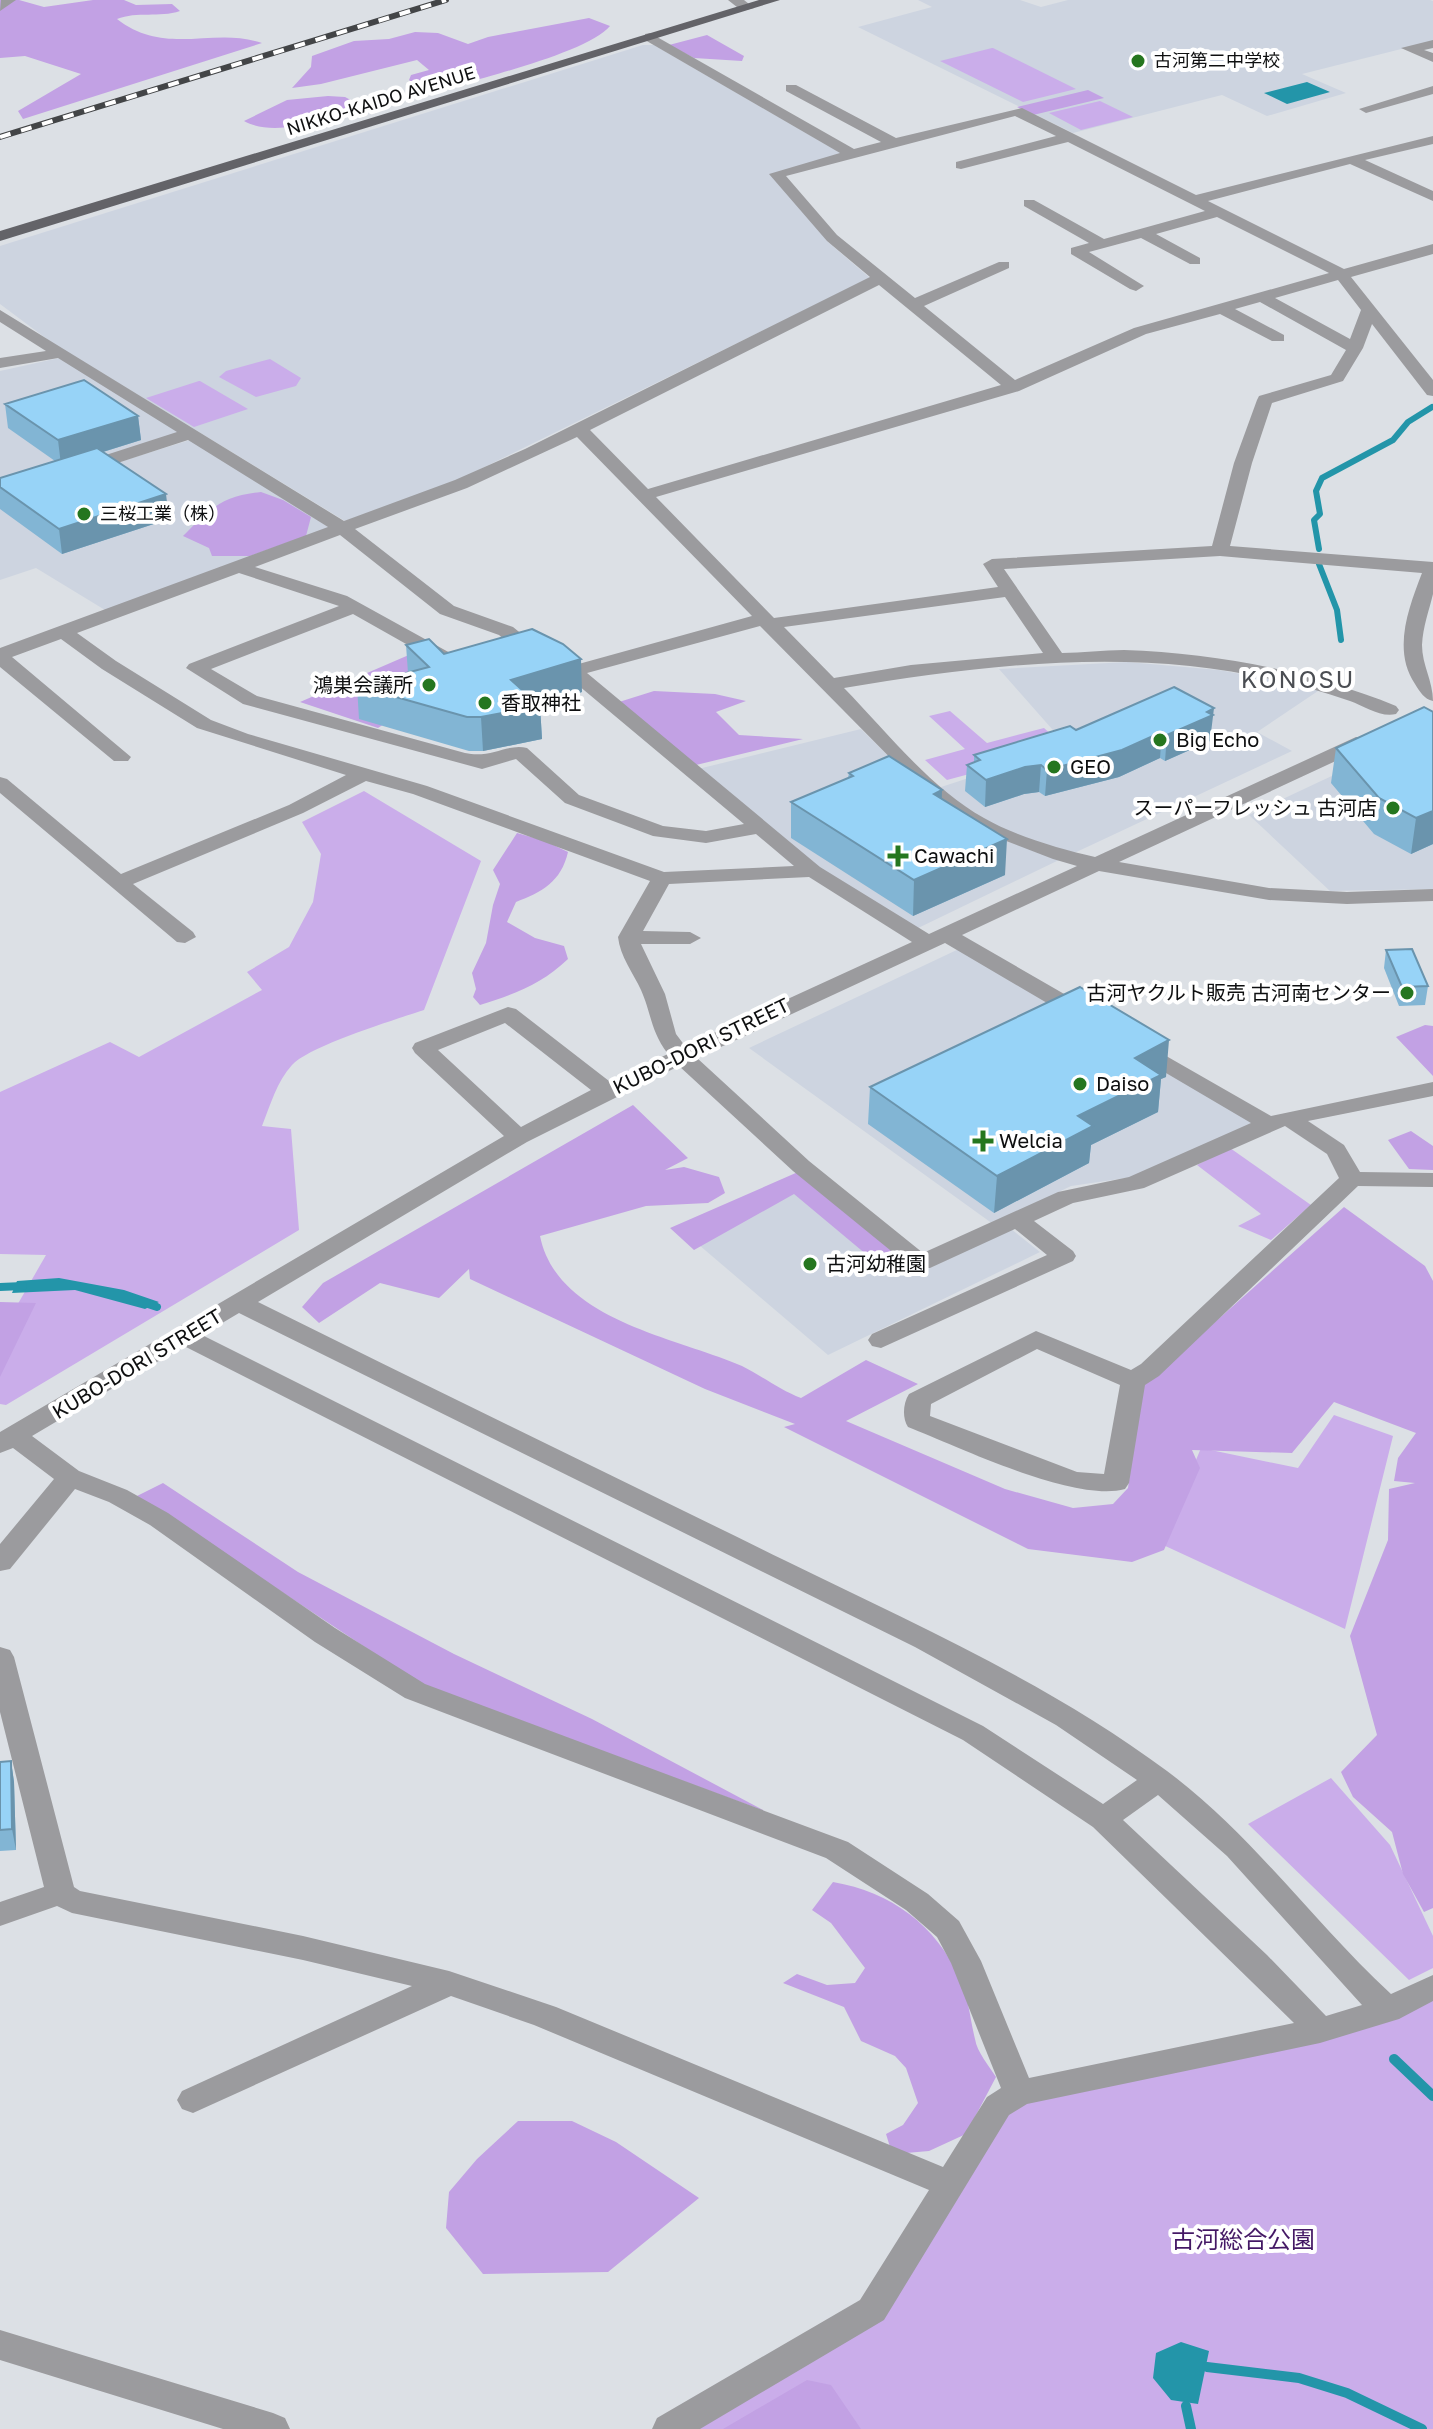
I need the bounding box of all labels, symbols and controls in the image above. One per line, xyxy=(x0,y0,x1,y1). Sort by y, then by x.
place label: 古河第二中学校 xyxy=(1154,49,1280,71)
marker: 古河第二中学校 xyxy=(1129,52,1147,70)
street label: NIKKO-KAIDO AVENUE xyxy=(284,61,478,139)
place label: 三桜工業（株） xyxy=(100,502,226,524)
marker: 三桜工業（株） xyxy=(75,505,93,523)
district label: KONOSU xyxy=(1241,664,1355,693)
place label: 鴻巣会議所 xyxy=(313,672,413,696)
marker: 鴻巣会議所 xyxy=(420,676,438,694)
place label: 香取神社 xyxy=(501,690,581,714)
marker: 香取神社 xyxy=(476,694,494,712)
place label: Big Echo xyxy=(1176,727,1259,751)
marker: Big Echo xyxy=(1151,731,1169,749)
place label: GEO xyxy=(1070,754,1111,778)
marker: GEO xyxy=(1045,758,1063,776)
place label: スーパーフレッシュ 古河店 xyxy=(1133,795,1377,819)
marker: スーパーフレッシュ 古河店 xyxy=(1384,799,1402,817)
place label: Cawachi xyxy=(914,843,994,867)
marker: Cawachi xyxy=(889,847,907,865)
place label: 古河ヤクルト販売 古河南センター xyxy=(1087,980,1391,1004)
marker: 古河ヤクルト販売 古河南センター xyxy=(1398,984,1416,1002)
street label: KUBO-DORI STREET xyxy=(608,992,793,1098)
place label: Daiso xyxy=(1096,1071,1149,1095)
marker: Daiso xyxy=(1071,1075,1089,1093)
place label: Welcia xyxy=(999,1128,1063,1152)
marker: Welcia xyxy=(974,1132,992,1150)
place label: 古河幼稚園 xyxy=(826,1251,926,1275)
marker: 古河幼稚園 xyxy=(801,1255,819,1273)
street label: KUBO-DORI STREET xyxy=(47,1303,226,1423)
park label: 古河総合公園 xyxy=(1171,2224,1315,2253)

